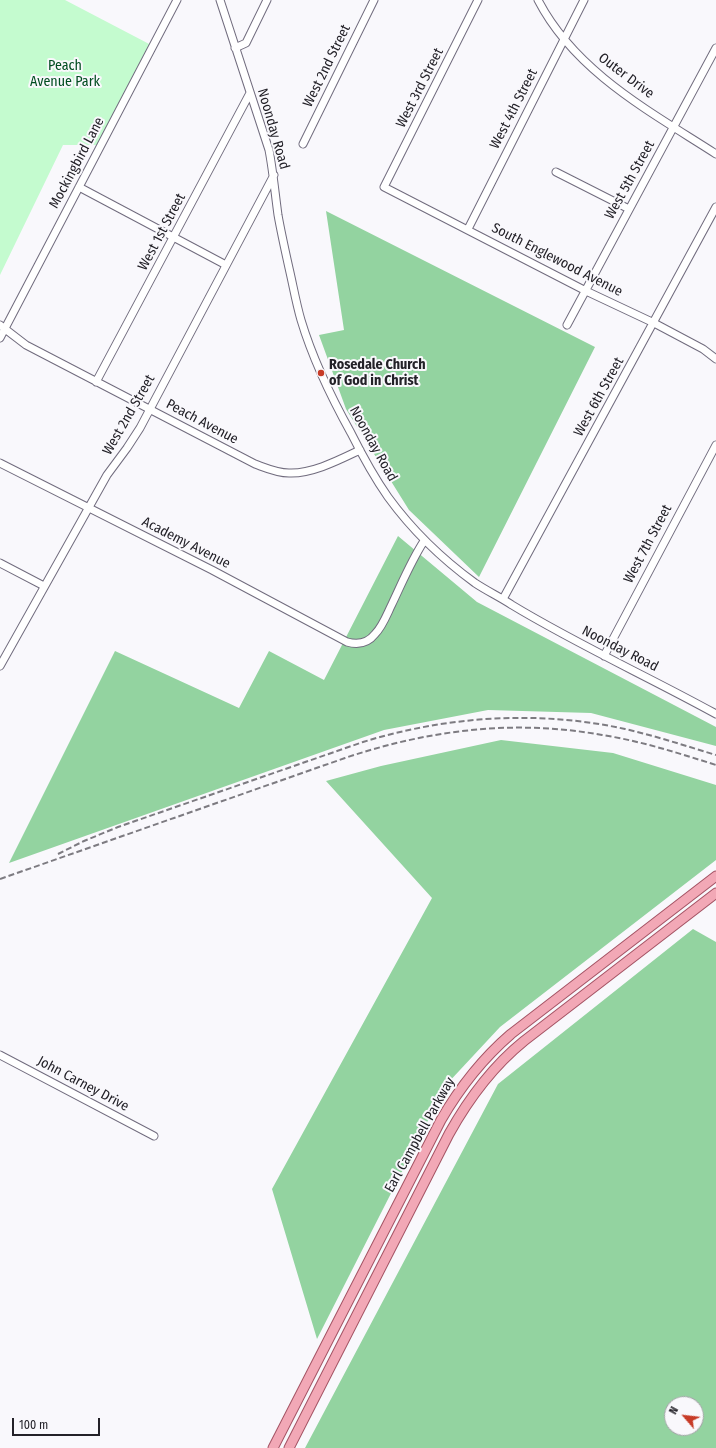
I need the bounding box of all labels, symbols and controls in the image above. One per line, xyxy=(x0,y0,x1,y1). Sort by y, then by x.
street label: West 2nd Street xyxy=(300,22,354,110)
street label: West 3rd Street xyxy=(393,45,447,131)
street label: Outer Drive xyxy=(595,50,657,102)
park label: Peach Avenue Park xyxy=(30,58,100,90)
street label: West 4th Street xyxy=(487,66,541,152)
street label: Noonday Road xyxy=(253,87,293,171)
street label: Mockingbird Lane xyxy=(46,115,108,211)
street label: West 5th Street xyxy=(602,138,658,222)
street label: West 1st Street xyxy=(135,191,189,273)
street label: South Englewood Avenue xyxy=(489,220,625,300)
street label: West 6th Street xyxy=(570,355,628,439)
place label: Rosedale Church of God in Christ xyxy=(329,357,426,390)
marker: Rosedale Church of God in Christ xyxy=(316,368,326,378)
street label: West 2nd Street xyxy=(99,372,159,458)
street label: Peach Avenue xyxy=(163,396,241,448)
street label: Noonday Road xyxy=(345,403,401,485)
street label: West 7th Street xyxy=(620,502,676,586)
street label: Academy Avenue xyxy=(139,514,233,572)
street label: Noonday Road xyxy=(579,623,661,675)
street label: John Carney Drive xyxy=(34,1053,132,1115)
street label: Earl Campbell Parkway xyxy=(381,1075,459,1195)
north arrow xyxy=(664,1396,704,1436)
text: N xyxy=(667,1405,681,1417)
scale bar xyxy=(14,1410,102,1436)
text: 100 m xyxy=(19,1418,48,1432)

